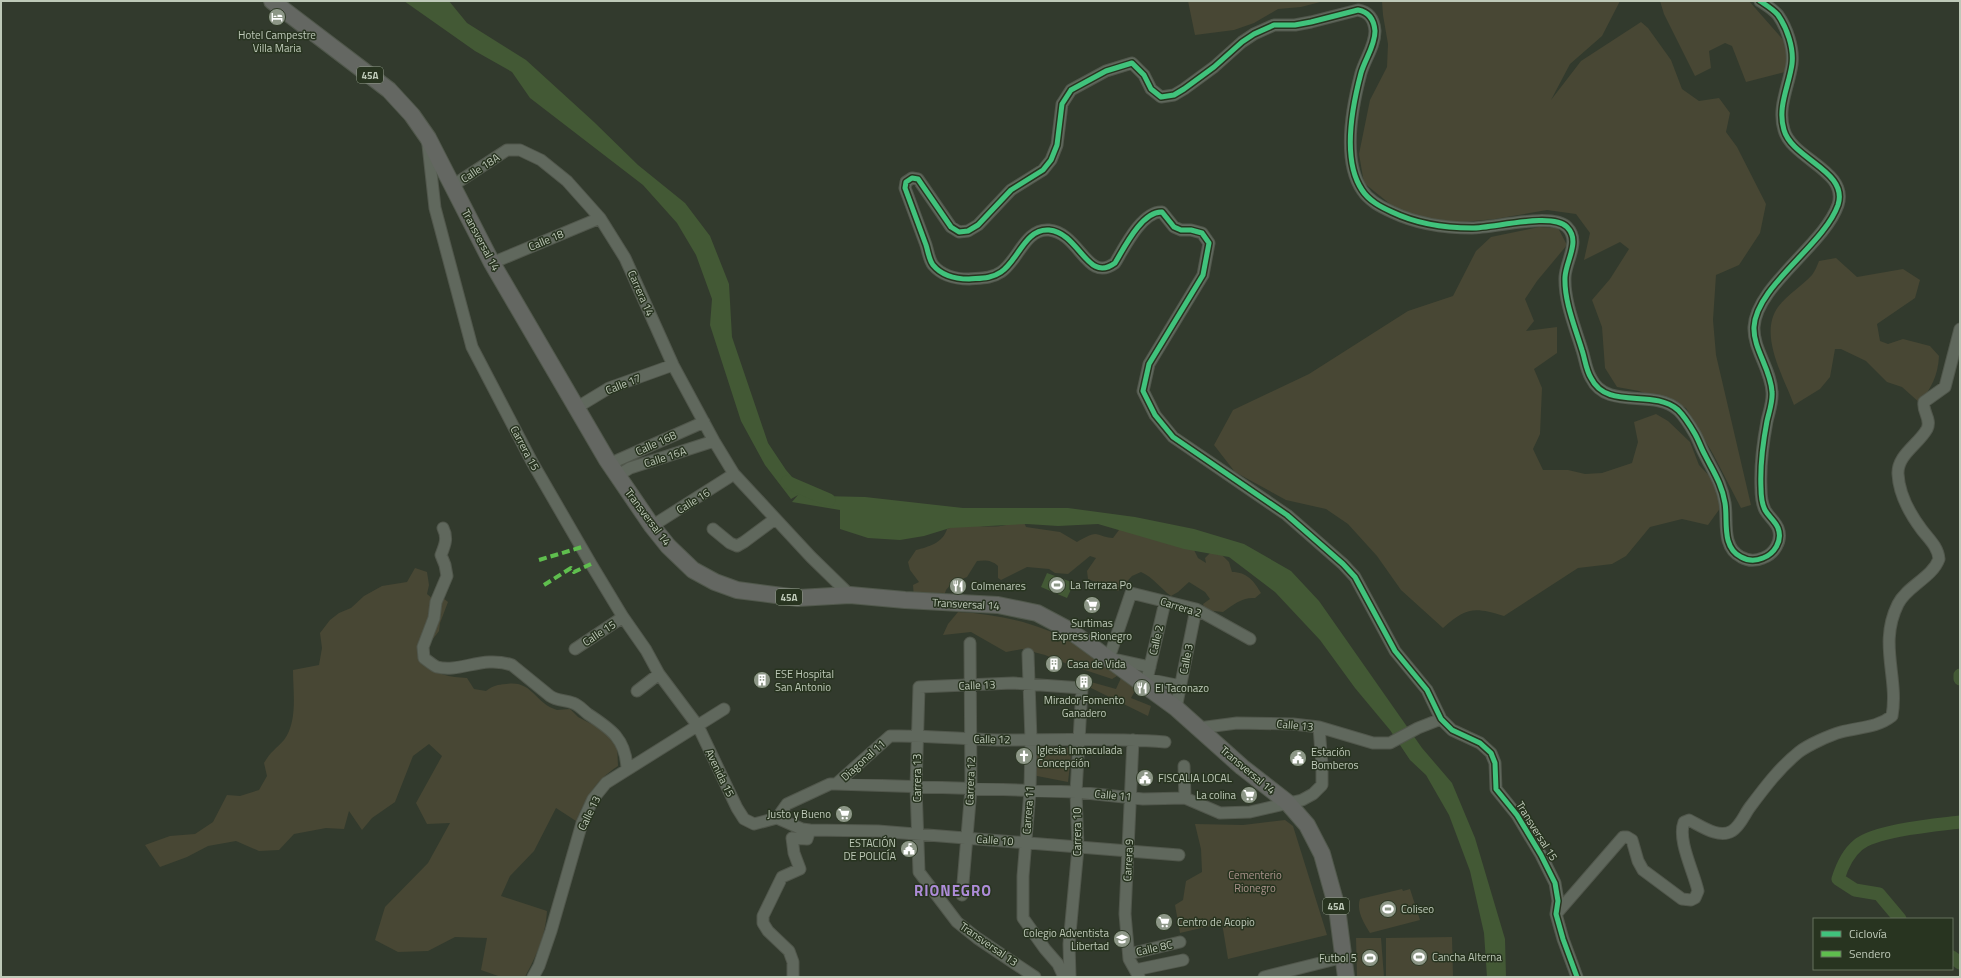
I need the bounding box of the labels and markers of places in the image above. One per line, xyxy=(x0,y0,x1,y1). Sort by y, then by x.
hotel icon: Hotel Campestre Villa Maria xyxy=(267,7,287,27)
place label: Hotel Campestre Villa Maria xyxy=(238,27,316,56)
sports icon: La Terraza Po xyxy=(1047,575,1067,595)
restaurant icon: Colmenares xyxy=(948,576,968,596)
place label: La Terraza Po xyxy=(1070,577,1132,593)
place label: Colmenares xyxy=(971,578,1026,594)
supermarket icon: Surtimas Express Rionegro xyxy=(1082,595,1102,615)
place label: Surtimas Express Rionegro xyxy=(1052,615,1132,644)
building icon: Casa de Vida xyxy=(1044,654,1064,674)
place label: Casa de Vida xyxy=(1067,656,1126,672)
place label: ESE Hospital San Antonio xyxy=(775,666,834,695)
building icon: ESE Hospital San Antonio xyxy=(752,670,772,690)
building icon: Mirador Fomento Ganadero xyxy=(1074,672,1094,692)
restaurant icon: El Taconazo xyxy=(1132,678,1152,698)
place label: El Taconazo xyxy=(1155,680,1209,696)
place label: Mirador Fomento Ganadero xyxy=(1044,692,1124,721)
place label: Iglesia Inmaculada Concepción xyxy=(1037,742,1123,771)
place label: Estación Bomberos xyxy=(1311,744,1359,773)
church icon: Iglesia Inmaculada Concepción xyxy=(1014,746,1034,766)
public building icon: Estación Bomberos xyxy=(1288,748,1308,768)
public building icon: FISCALIA LOCAL xyxy=(1135,768,1155,788)
place label: FISCALIA LOCAL xyxy=(1158,770,1233,786)
supermarket icon: La colina xyxy=(1239,785,1259,805)
place label: La colina xyxy=(1196,787,1236,803)
supermarket icon: Justo y Bueno xyxy=(834,804,854,824)
place label: Justo y Bueno xyxy=(767,806,831,822)
place label: ESTACIÓN DE POLICÍA xyxy=(843,835,896,864)
public building icon: ESTACIÓN DE POLICÍA xyxy=(899,839,919,859)
sports icon: Coliseo xyxy=(1378,899,1398,919)
place label: Coliseo xyxy=(1401,901,1434,917)
supermarket icon: Centro de Acopio xyxy=(1154,912,1174,932)
place label: Centro de Acopio xyxy=(1177,914,1255,930)
place label: Colegio Adventista Libertad xyxy=(1023,925,1109,954)
school or university icon: Colegio Adventista Libertad xyxy=(1112,929,1132,949)
sports icon: Cancha Alterna xyxy=(1409,947,1429,967)
sports icon: Futbol 5 xyxy=(1360,948,1380,968)
place label: Cancha Alterna xyxy=(1432,949,1502,965)
place label: Futbol 5 xyxy=(1319,950,1357,966)

